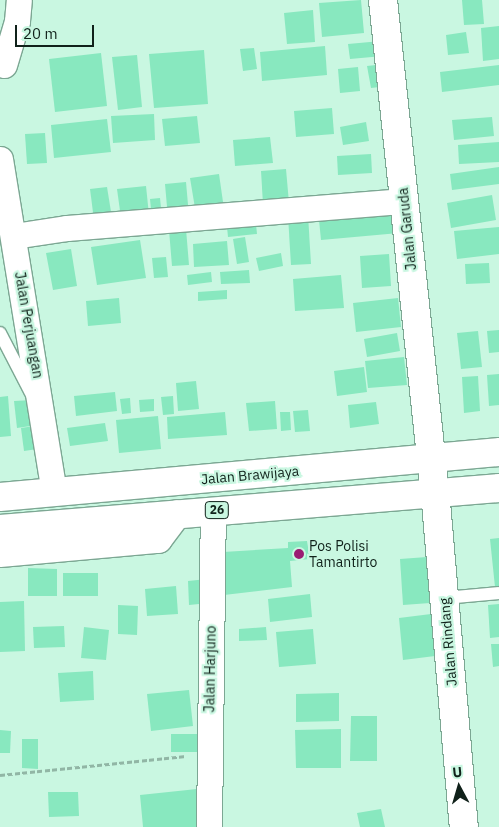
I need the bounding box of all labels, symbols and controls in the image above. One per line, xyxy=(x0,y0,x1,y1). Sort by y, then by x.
scale bar xyxy=(18,15,96,47)
text: 20 m xyxy=(23,24,58,43)
street label: Jalan Garuda xyxy=(394,187,420,271)
street label: Jalan Perjuangan xyxy=(11,270,47,380)
street label: Jalan Brawijaya xyxy=(200,462,300,488)
road number: 26 xyxy=(204,500,230,520)
place label: Pos Polisi Tamantirto xyxy=(309,538,377,570)
marker: Pos Polisi Tamantirto xyxy=(293,548,305,560)
street label: Jalan Rindang xyxy=(436,597,460,687)
street label: Jalan Harjuno xyxy=(201,625,219,713)
north arrow xyxy=(434,762,484,812)
text: U xyxy=(452,763,463,782)

